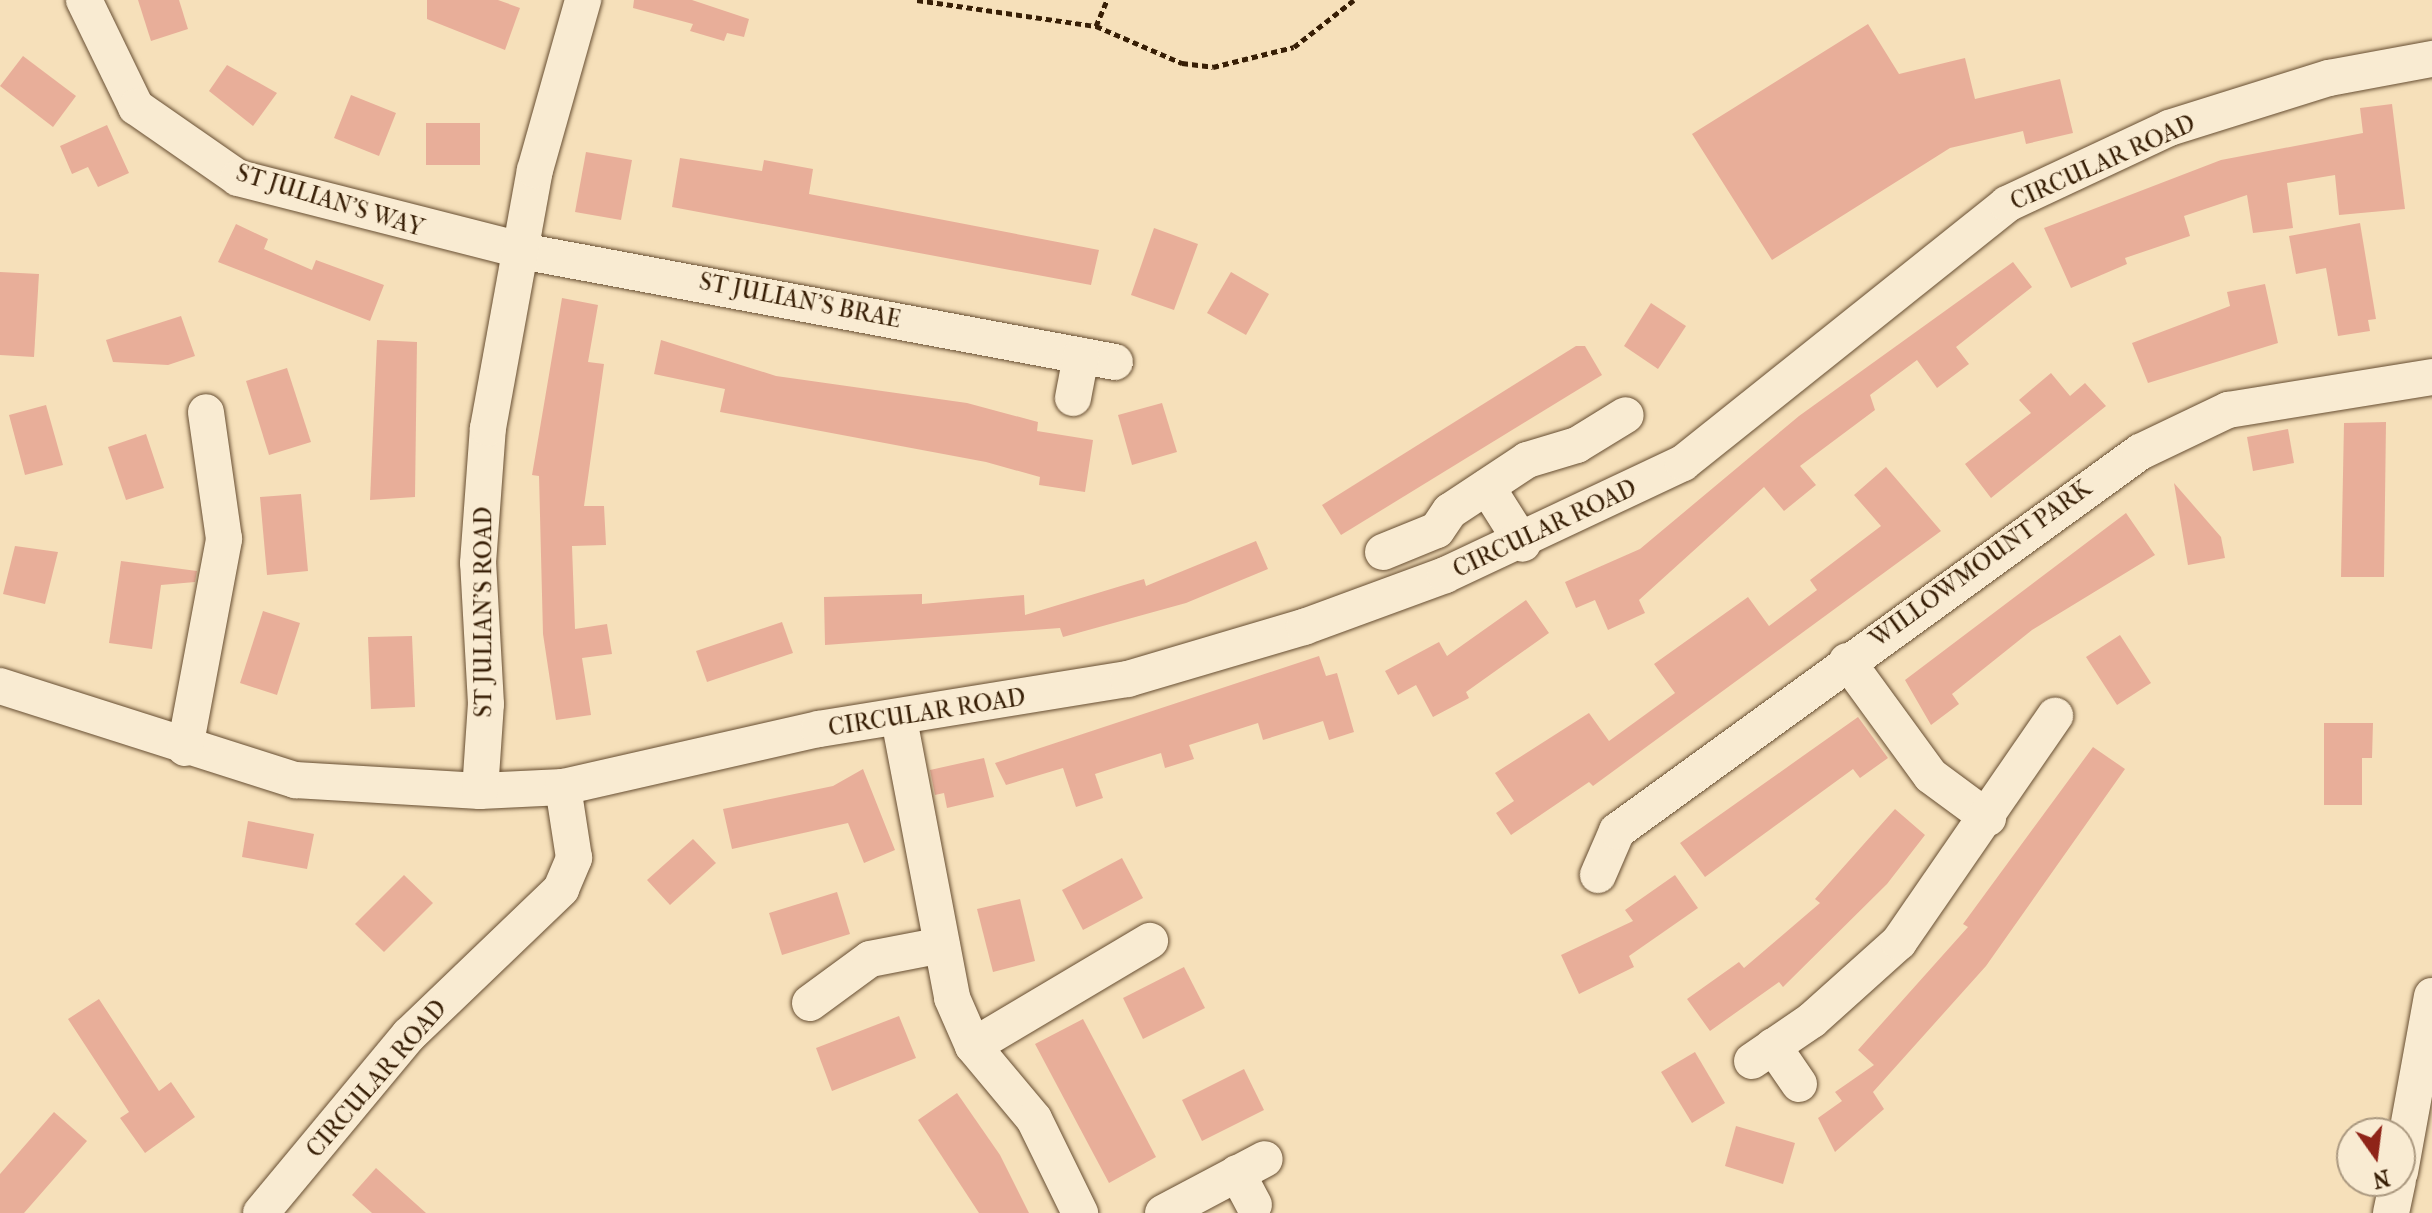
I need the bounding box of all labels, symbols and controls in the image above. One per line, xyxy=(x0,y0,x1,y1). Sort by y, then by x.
street label: CIRCULAR ROAD xyxy=(2006,109,2200,217)
street label: ST JULIAN'S WAY xyxy=(233,159,427,243)
street label: ST JULIAN'S BRAE xyxy=(697,267,903,335)
street label: CIRCULAR ROAD xyxy=(1449,474,1641,584)
street label: WILLOWMOUNT PARK xyxy=(1865,474,2097,654)
street label: ST JULIAN'S ROAD xyxy=(470,507,498,717)
street label: CIRCULAR ROAD xyxy=(826,683,1028,743)
street label: CIRCULAR ROAD xyxy=(301,994,453,1164)
north arrow xyxy=(2336,1117,2416,1197)
text: N xyxy=(2370,1164,2393,1193)

